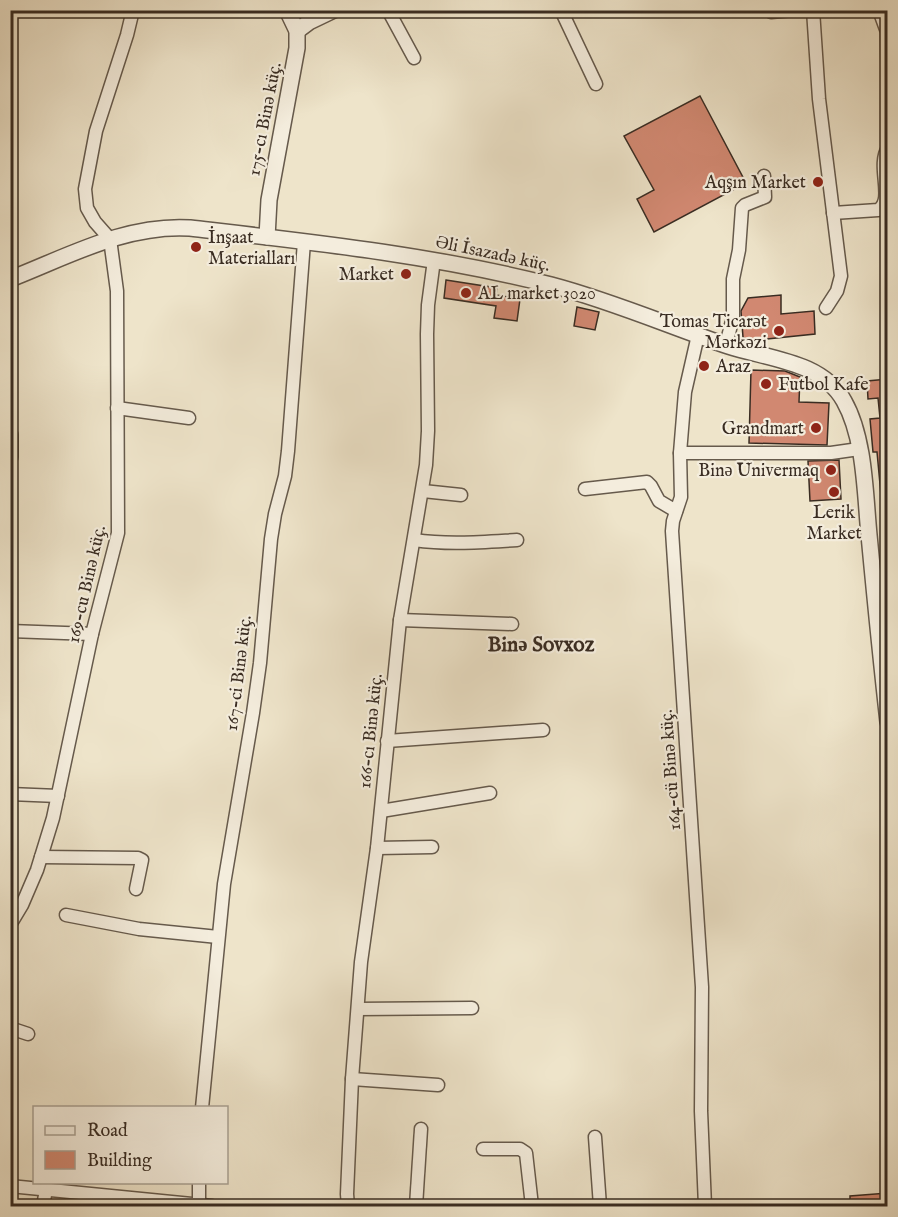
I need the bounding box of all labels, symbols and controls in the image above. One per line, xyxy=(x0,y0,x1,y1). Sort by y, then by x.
street label: 175-cı Binə küç. xyxy=(243,61,288,178)
place label: Aqşın Market xyxy=(704,172,806,195)
marker: Aqşın Market xyxy=(811,175,825,189)
place label: İnşaat Materialları xyxy=(208,226,296,271)
street label: Əli İsazadə küç. xyxy=(433,230,552,278)
marker: İnşaat Materialları xyxy=(189,240,203,254)
place label: Market xyxy=(339,264,394,287)
marker: Market xyxy=(399,267,413,281)
place label: AL market 3020 xyxy=(477,283,596,306)
marker: AL market 3020 xyxy=(459,286,473,300)
place label: Tomas Ticarət Mərkəzi xyxy=(660,311,767,355)
marker: Tomas Ticarət Mərkəzi xyxy=(772,324,786,338)
place label: Araz xyxy=(715,356,751,379)
marker: Araz xyxy=(697,359,711,373)
place label: Futbol Kafe xyxy=(778,374,868,397)
marker: Futbol Kafe xyxy=(759,377,773,391)
place label: Grandmart xyxy=(722,418,804,441)
marker: Grandmart xyxy=(809,421,823,435)
place label: Binə Univermaq xyxy=(698,460,820,483)
marker: Binə Univermaq xyxy=(824,463,838,477)
marker: Lerik Market xyxy=(827,485,841,499)
place label: Lerik Market xyxy=(806,502,862,546)
street label: 169-cu Binə küç. xyxy=(63,523,112,646)
street label: 167-ci Binə küç. xyxy=(221,614,258,732)
district label: Binə Sovxoz xyxy=(488,632,595,659)
street label: 166-cı Binə küç. xyxy=(354,673,389,790)
street label: 164-cü Binə küç. xyxy=(656,709,687,831)
legend xyxy=(33,1106,228,1184)
text: Road xyxy=(87,1120,128,1143)
text: Building xyxy=(87,1150,152,1173)

